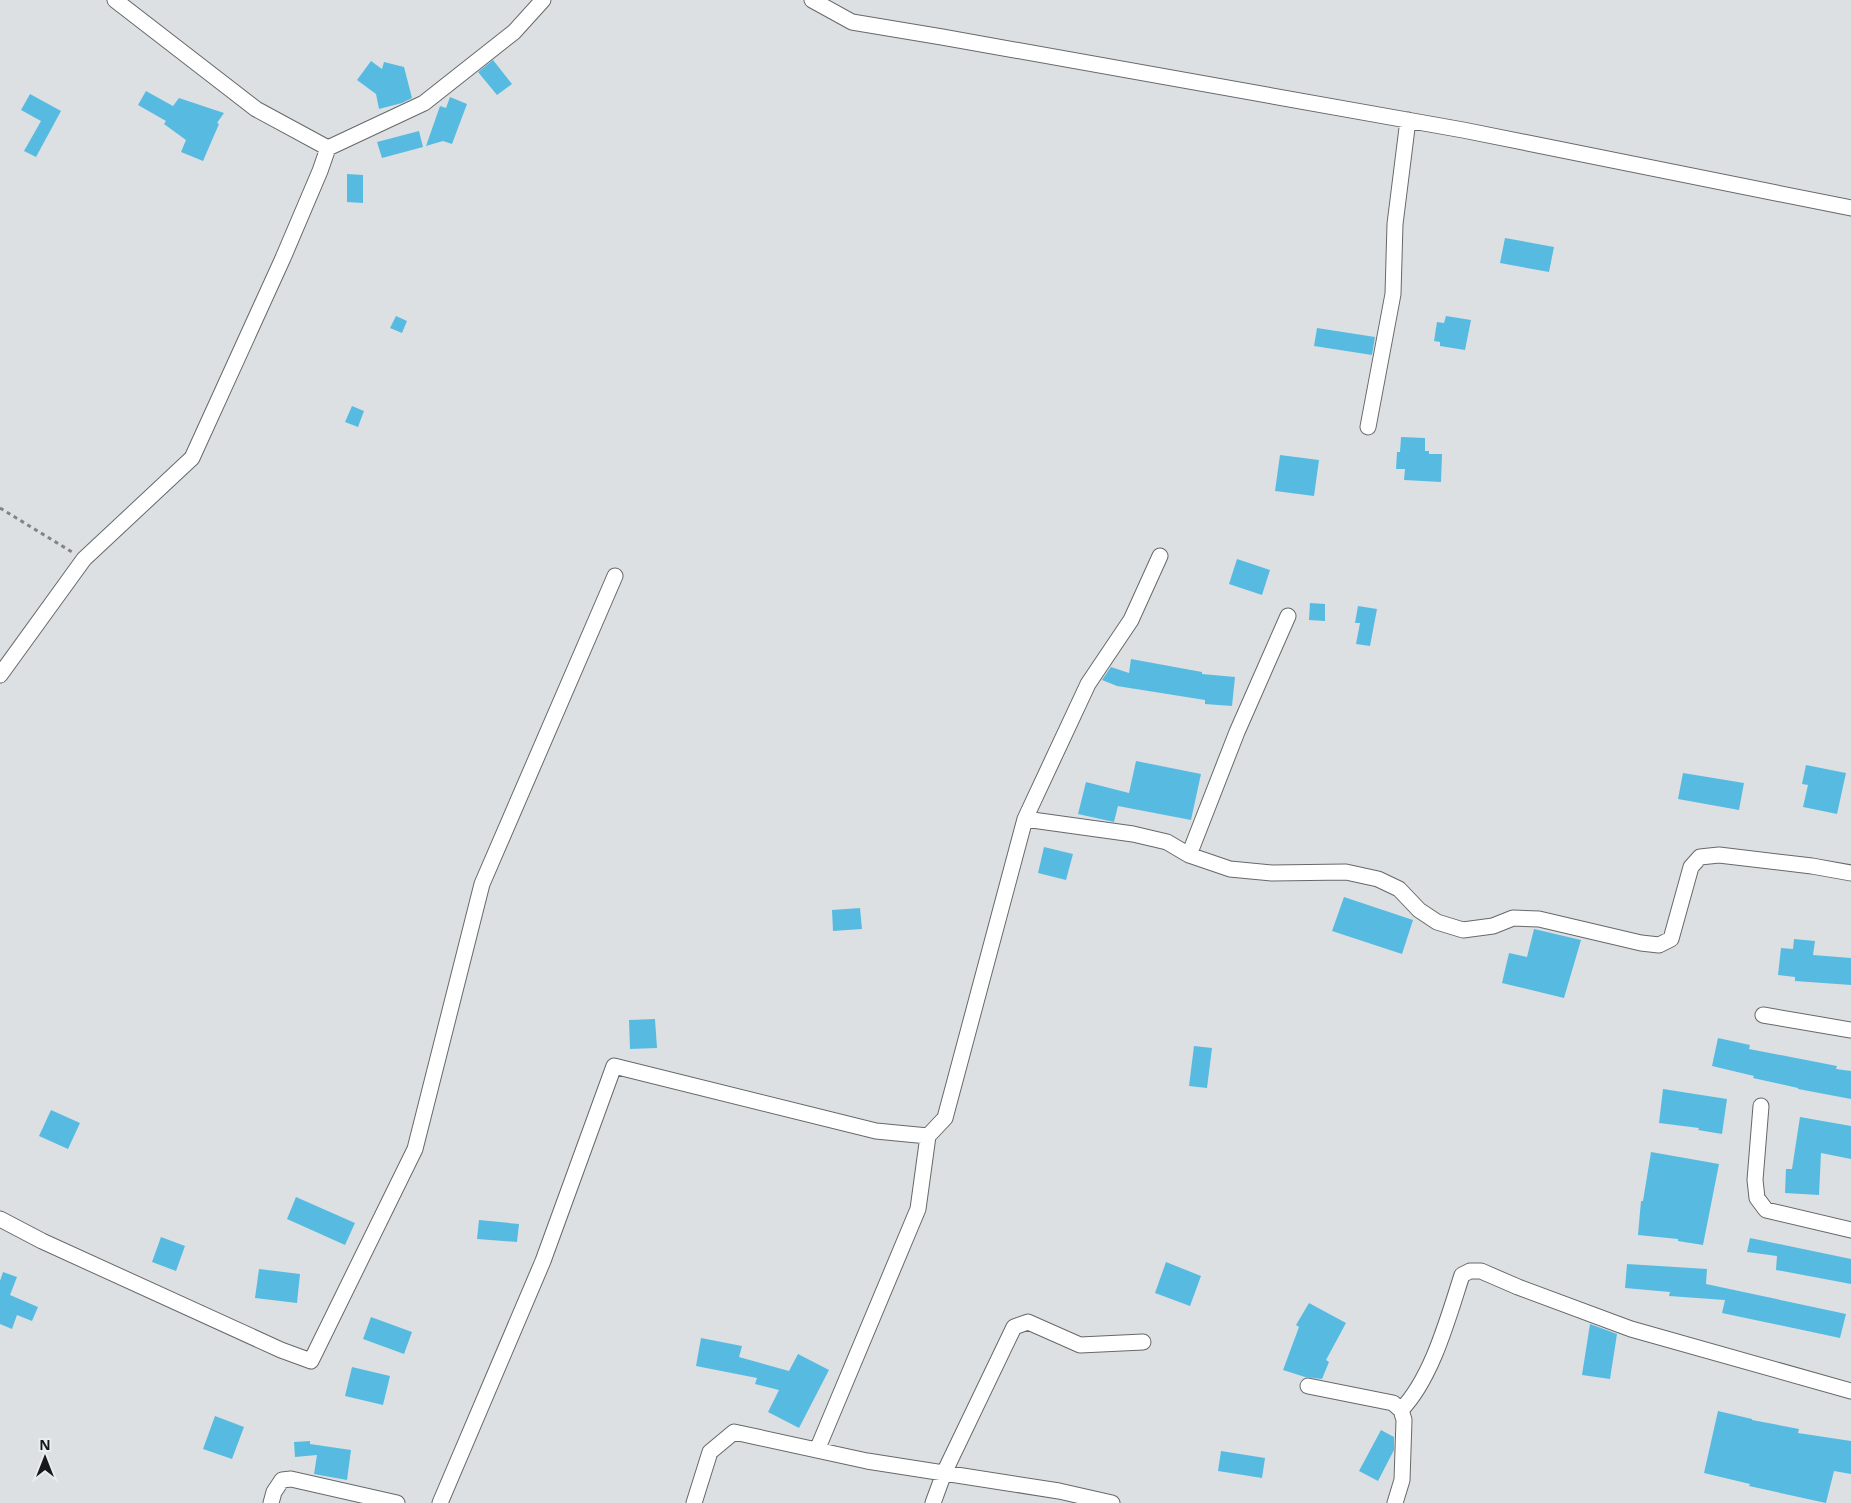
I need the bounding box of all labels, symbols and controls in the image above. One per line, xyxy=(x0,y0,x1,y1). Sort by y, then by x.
north arrow xyxy=(20,1433,70,1483)
text: N xyxy=(39,1435,51,1454)

